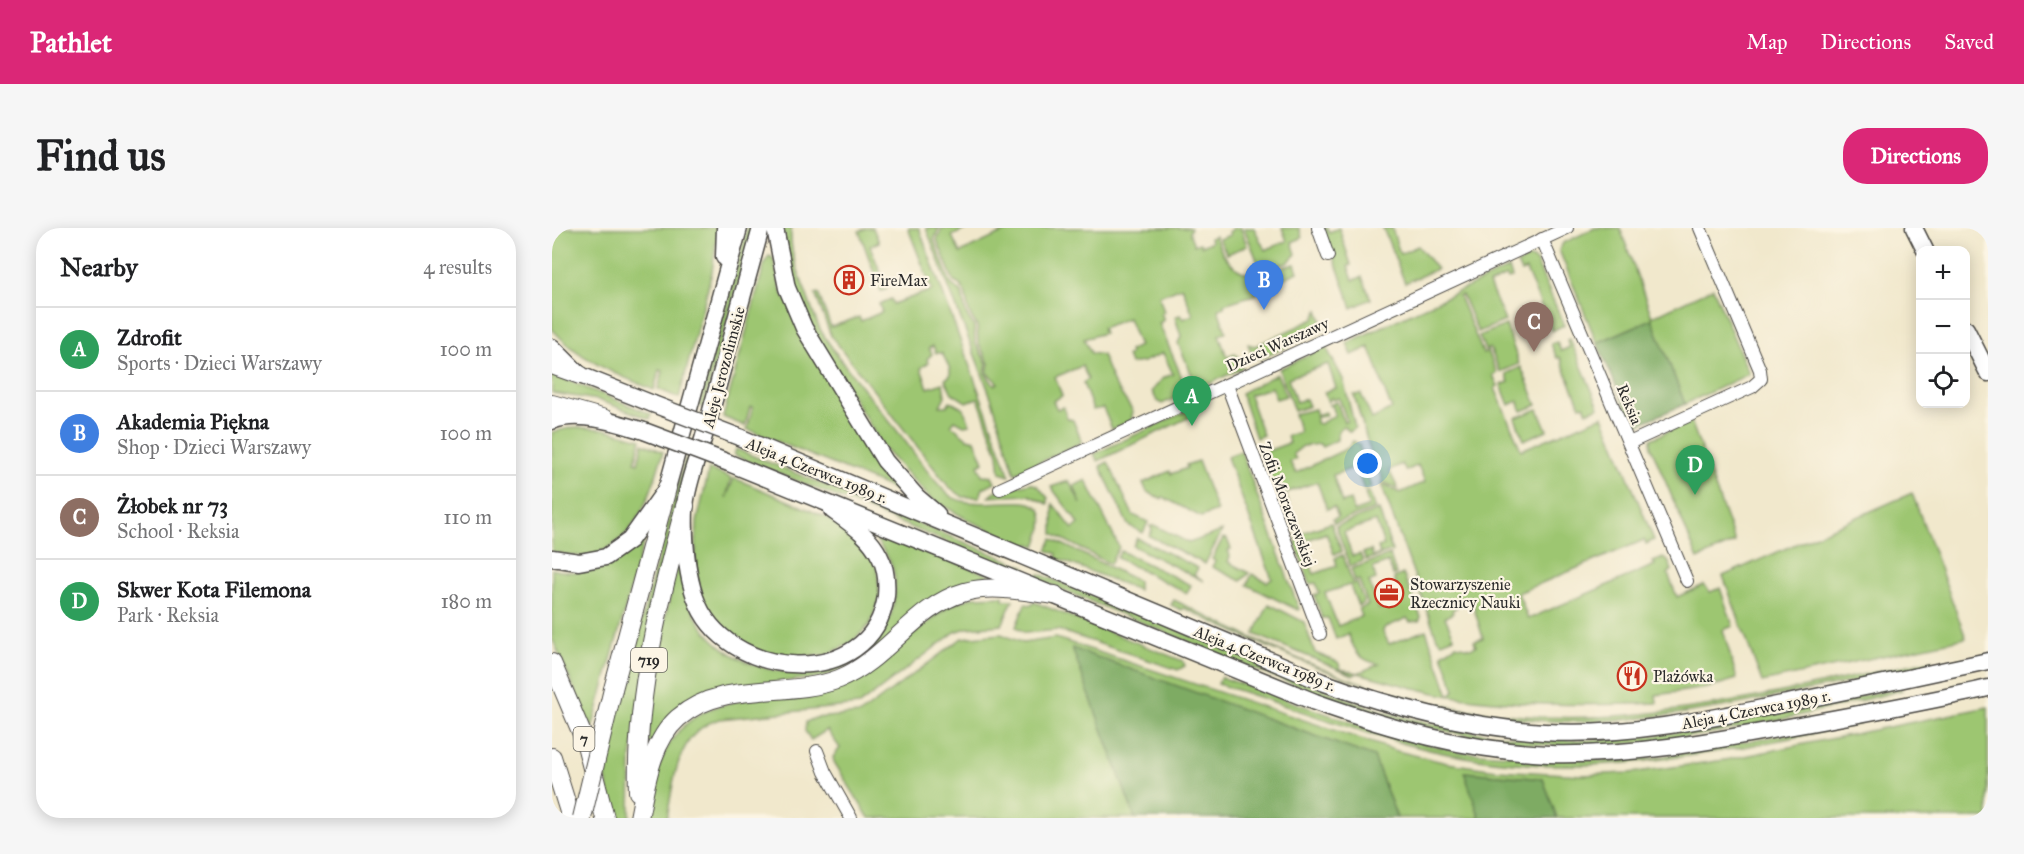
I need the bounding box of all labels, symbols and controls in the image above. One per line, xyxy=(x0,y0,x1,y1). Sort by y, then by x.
text: Pathlet xyxy=(30,25,112,60)
text: Map xyxy=(1747,29,1788,55)
text: Directions xyxy=(1821,29,1911,55)
text: Saved xyxy=(1944,29,1994,55)
button: Directions xyxy=(1843,128,1988,184)
text: Find us xyxy=(36,130,166,182)
map controls xyxy=(1916,246,1970,408)
button: + xyxy=(1916,246,1970,300)
text: Nearby xyxy=(60,251,138,283)
text: 4 results xyxy=(423,255,492,279)
pin: B xyxy=(1244,260,1284,310)
building icon: FireMax xyxy=(833,264,865,296)
place label: FireMax xyxy=(870,271,928,290)
button: − xyxy=(1916,300,1970,354)
pin: C xyxy=(1514,302,1554,352)
street label: Aleje Jerozolimskie xyxy=(698,304,750,431)
street label: Dzieci Warszawy xyxy=(1223,313,1332,376)
text: Zdrofit xyxy=(117,324,182,351)
text: A xyxy=(73,337,86,361)
text: 100 m xyxy=(440,337,492,361)
text: Sports · Dzieci Warszawy xyxy=(117,351,322,375)
button: locate xyxy=(1916,354,1970,408)
pin: A xyxy=(1172,376,1212,426)
street label: Reksia xyxy=(1613,381,1647,428)
text: Akademia Piękna xyxy=(117,408,269,435)
text: B xyxy=(73,421,86,445)
text: 100 m xyxy=(440,421,492,445)
street label: Aleja 4 Czerwca 1989 r. xyxy=(742,433,890,508)
text: Shop · Dzieci Warszawy xyxy=(117,435,311,459)
street label: Zofii Moraczewskiej xyxy=(1255,439,1320,569)
pin: D xyxy=(1676,446,1714,495)
your location xyxy=(1353,449,1382,478)
text: Żłobek nr 73 xyxy=(117,492,228,519)
text: C xyxy=(73,505,86,529)
text: 110 m xyxy=(444,505,492,529)
text: School · Reksia xyxy=(117,519,240,543)
place label: Stowarzyszenie Rzecznicy Nauki xyxy=(1410,575,1521,612)
text: Skwer Kota Filemona xyxy=(117,576,311,603)
office icon: Stowarzyszenie Rzecznicy Nauki xyxy=(1373,577,1405,609)
text: D xyxy=(72,589,87,613)
text: 180 m xyxy=(441,589,492,613)
text: Park · Reksia xyxy=(117,603,219,627)
street label: Aleja 4 Czerwca 1989 r. xyxy=(1190,621,1338,696)
road number: 719 xyxy=(631,648,667,672)
restaurant icon: Plażówka xyxy=(1616,660,1648,692)
place label: Plażówka xyxy=(1653,667,1714,686)
street label: Aleja 4 Czerwca 1989 r. xyxy=(1679,686,1832,733)
road number: 7 xyxy=(574,727,594,751)

